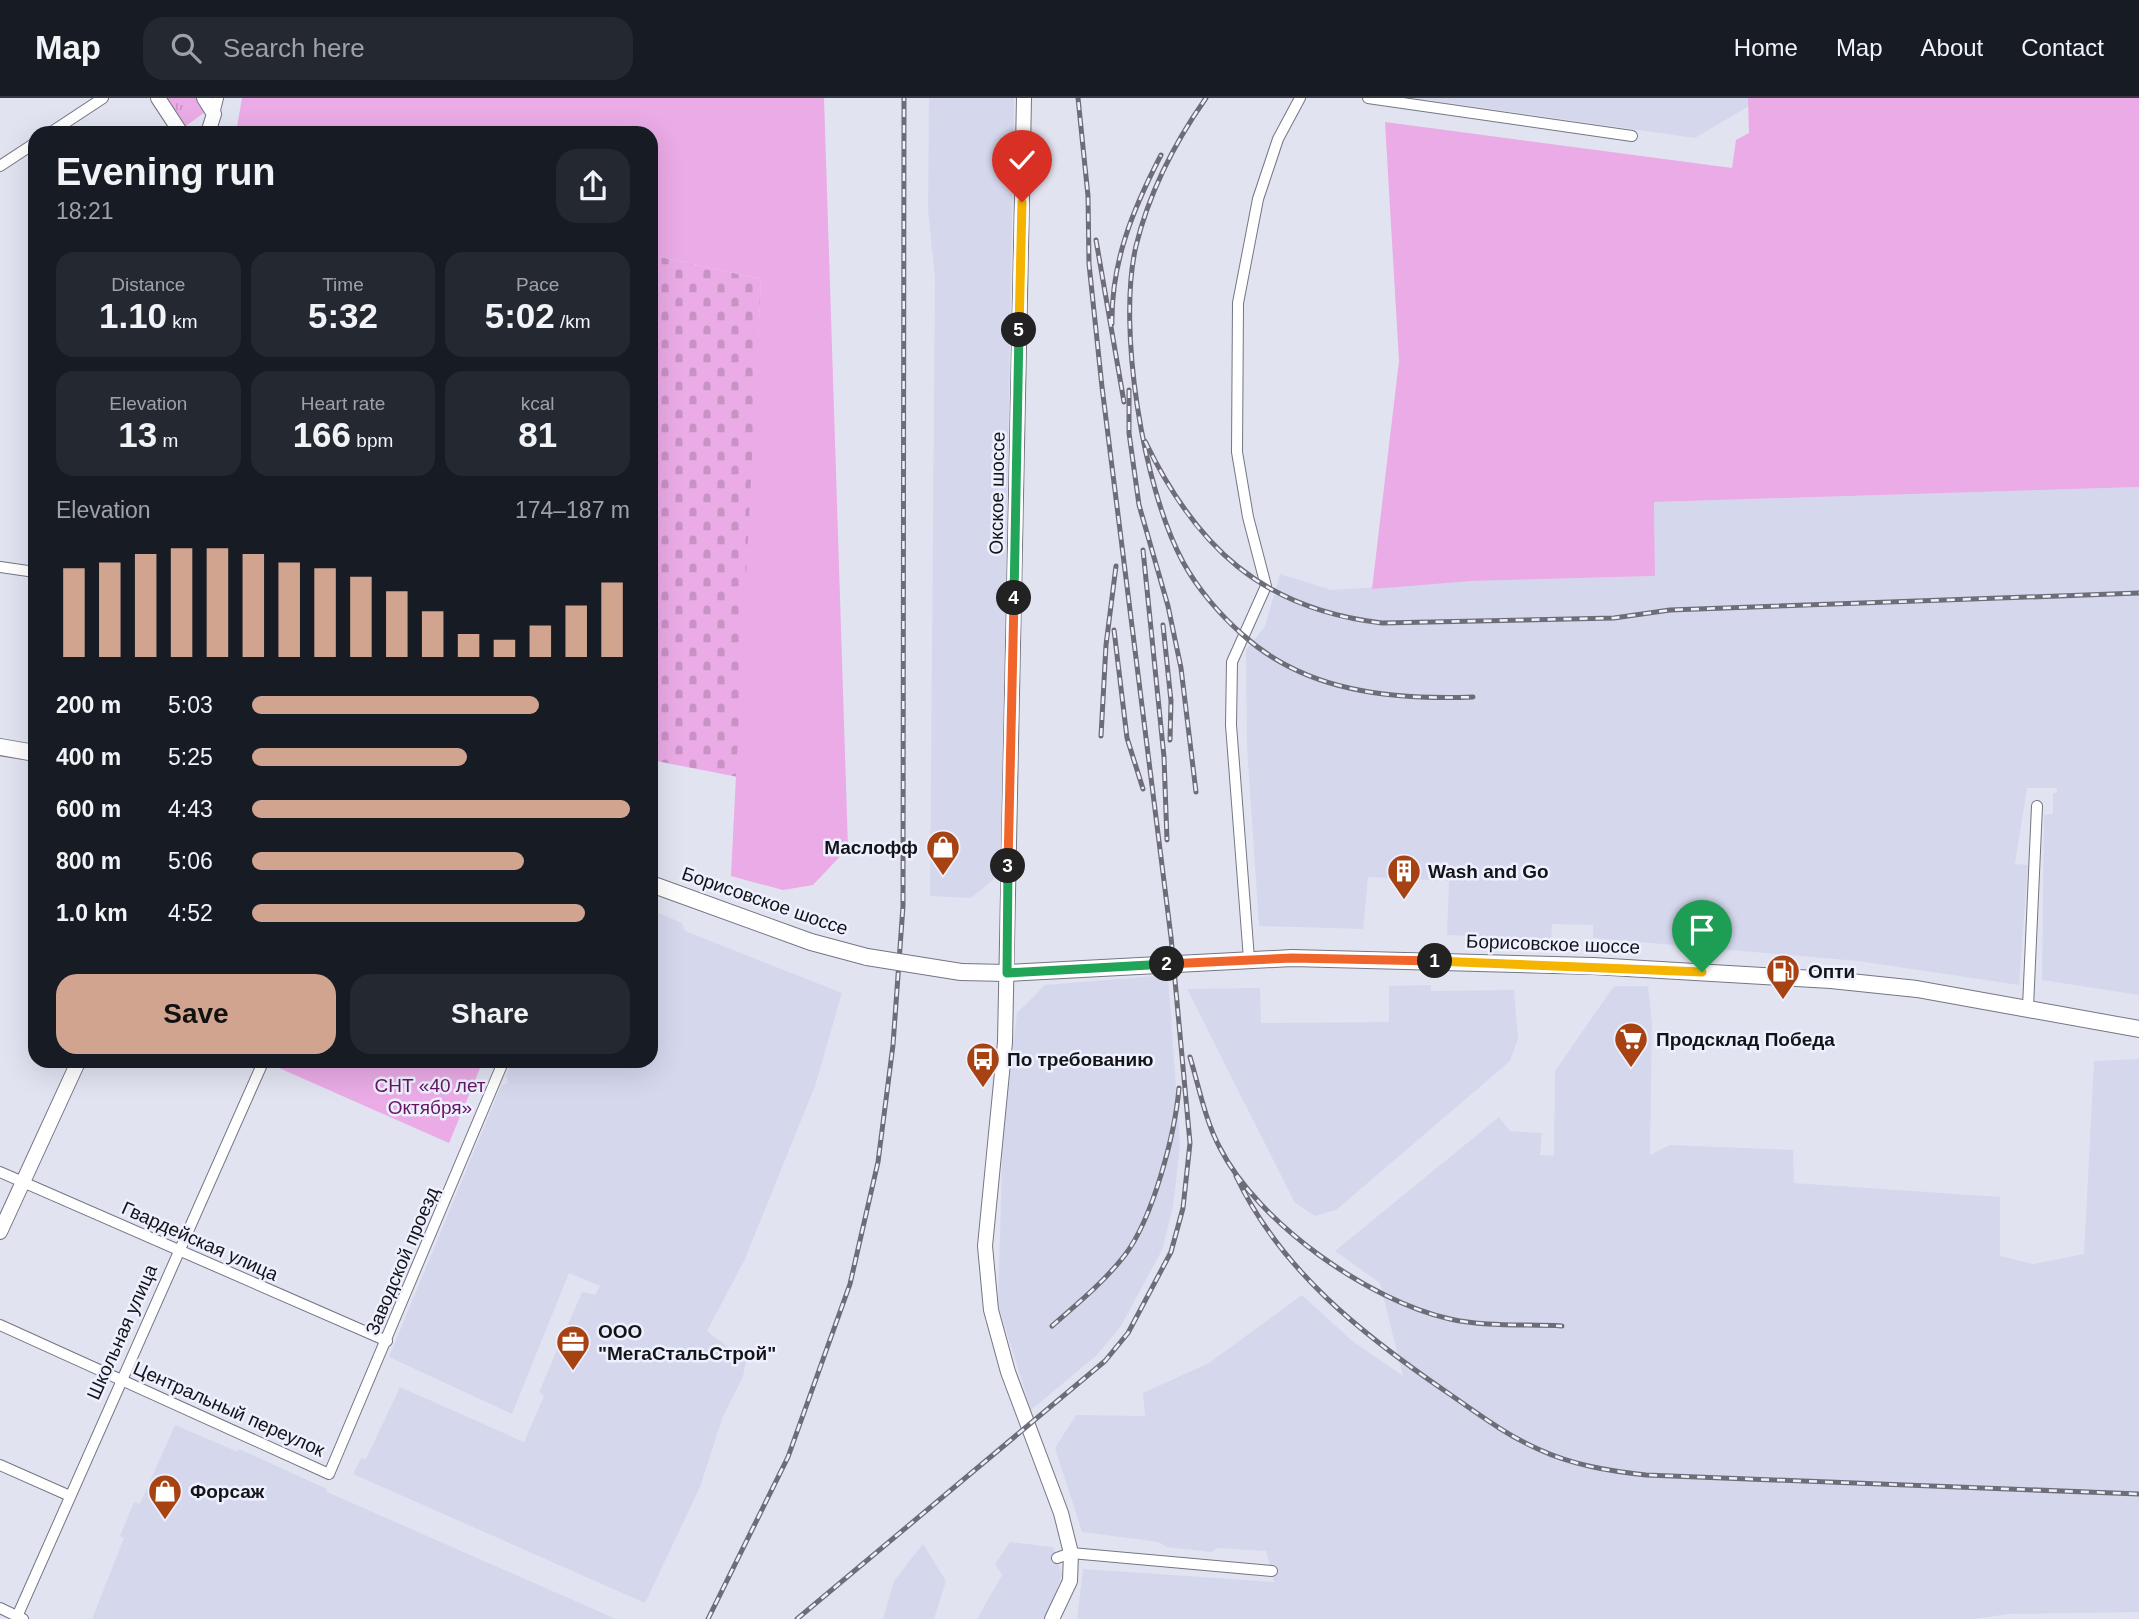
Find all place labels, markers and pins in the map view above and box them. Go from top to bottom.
pin [992,130,1052,202]
pin: 5 [1002,313,1036,348]
pin: 4 [996,580,1032,616]
shop icon: Маслофф [924,828,962,877]
place label: Маслофф [824,837,918,858]
pin: 3 [990,848,1026,884]
building icon: Wash and Go [1385,852,1423,901]
place label: Wash and Go [1428,861,1549,882]
pin [1672,900,1732,972]
pin: 1 [1418,944,1452,978]
pin: 2 [1150,946,1184,982]
fuel station icon: Опти [1764,952,1802,1001]
place label: Опти [1808,961,1855,982]
supermarket icon: Продсклад Победа [1612,1020,1650,1069]
place label: Продсклад Победа [1656,1029,1835,1050]
bus stop icon: По требованию [964,1040,1002,1089]
place label: По требованию [1007,1049,1154,1070]
place label: ООО "МегаСтальСтрой" [598,1321,776,1364]
office icon: ООО "МегаСтальСтрой" [554,1323,592,1372]
shop icon: Форсаж [146,1472,184,1521]
place label: Форсаж [190,1481,265,1502]

